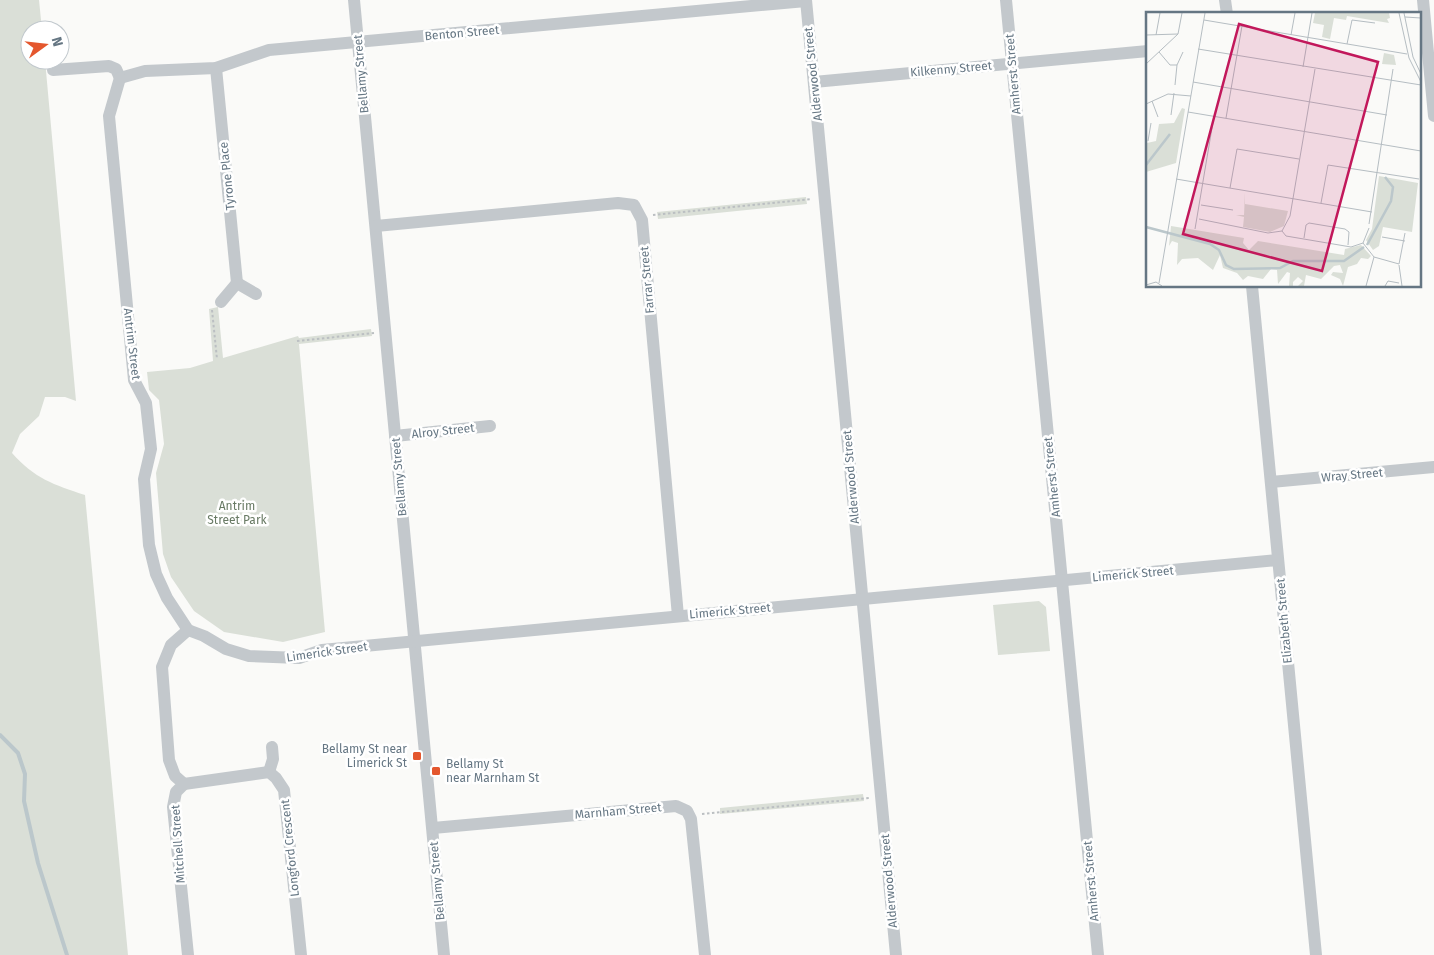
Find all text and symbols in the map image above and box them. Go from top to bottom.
inset map [1146,12,1422,288]
north arrow [20,20,70,70]
street label: Benton Street [424,23,501,43]
street label: Alderwood Street [801,26,825,122]
street label: Amherst Street [1002,32,1023,115]
street label: Bellamy Street [351,33,371,114]
text: N [48,35,66,48]
street label: Kilkenny Street [909,58,993,80]
street label: Tyrone Place [216,141,238,211]
street label: Farrar Street [637,245,657,314]
street label: Antrim Street [121,307,143,381]
street label: Alroy Street [411,421,476,441]
street label: Alderwood Street [840,429,862,525]
street label: Amherst Street [1041,435,1063,518]
street label: Bellamy Street [389,436,409,517]
street label: Wray Street [1320,465,1384,485]
park label: Antrim Street Park [207,499,268,527]
street label: Limerick Street [1092,563,1175,585]
street label: Elizabeth Street [1273,577,1295,664]
street label: Limerick Street [689,600,772,622]
street label: Limerick Street [286,639,369,665]
place label: Bellamy St near Limerick St [322,742,408,770]
marker: Bellamy St near Limerick St [411,750,423,762]
place label: Bellamy St near Marnham St [446,757,540,785]
marker: Bellamy St near Marnham St [430,765,442,777]
street label: Longford Crescent [278,798,302,897]
street label: Marnham Street [574,800,663,822]
street label: Mitchell Street [168,803,188,884]
street label: Alderwood Street [878,833,900,929]
street label: Amherst Street [1080,839,1101,922]
street label: Bellamy Street [427,840,447,921]

